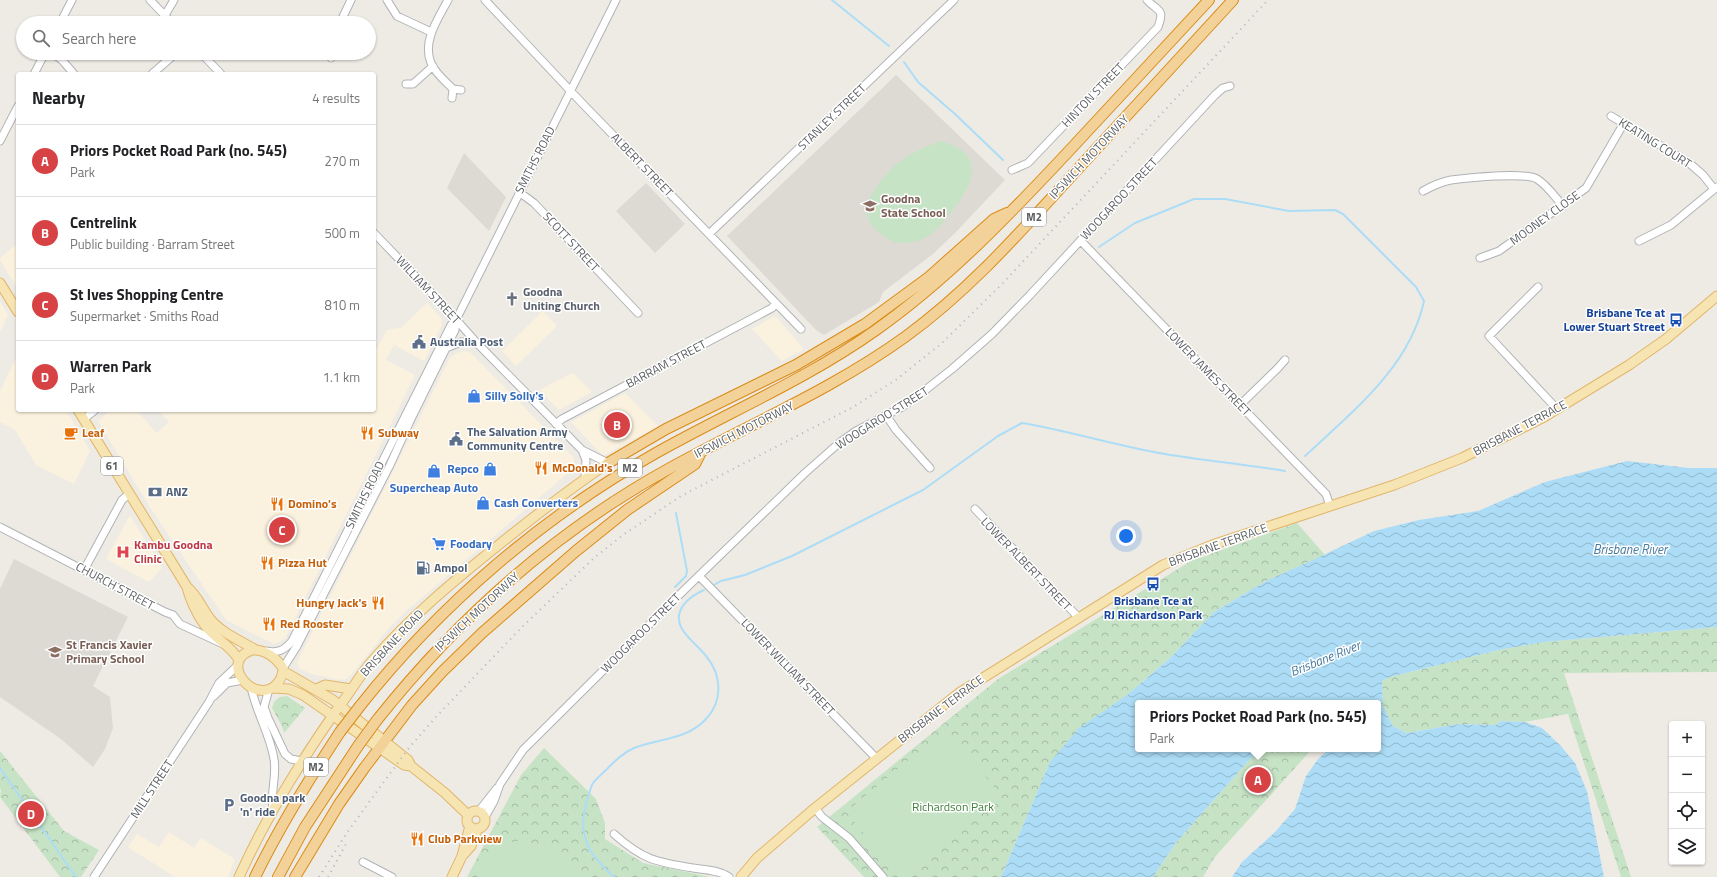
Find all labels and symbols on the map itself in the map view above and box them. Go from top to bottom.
street label: HINTON STREET [1057,57,1129,131]
street label: STANLEY STREET [793,78,871,154]
street label: IPSWICH MOTORWAY [1044,110,1133,203]
street label: KEATING COURT [1615,113,1696,173]
street label: SMITHS ROAD [509,123,560,197]
street label: ALBERT STREET [607,128,678,202]
street label: WOOGAROO STREET [1075,153,1162,244]
street label: MOONEY CLOSE [1506,185,1584,250]
place label: Goodna State School [881,189,946,222]
school or university icon: Goodna State School [862,198,878,214]
street label: SCOTT STREET [539,208,605,276]
road number: M2 [1022,208,1046,226]
street label: WILLIAM STREET [392,251,466,329]
place label: Goodna Uniting Church [523,282,600,315]
church icon: Goodna Uniting Church [504,291,520,307]
place label: Brisbane Tce at Lower Stuart Street [1563,303,1666,336]
bus stop icon: Brisbane Tce at Lower Stuart Street [1668,312,1684,328]
street label: LOWER JAMES STREET [1161,323,1256,421]
place label: Australia Post [430,332,504,351]
public building icon: Australia Post [411,334,427,350]
street label: BARRAM STREET [622,334,710,393]
street label: WOOGAROO STREET [831,381,933,454]
place label: Silly Solly's [485,386,544,405]
shop icon: Silly Solly's [466,388,482,404]
street label: BRISBANE TERRACE [1469,395,1570,460]
street label: IPSWICH MOTORWAY [690,396,798,463]
pin: B [604,410,630,440]
place label: The Salvation Army Community Centre [467,422,567,455]
place label: Leaf [82,423,105,442]
place label: Subway [378,423,419,442]
cafe icon: Leaf [63,425,79,441]
restaurant icon: Subway [359,425,375,441]
public building icon: The Salvation Army Community Centre [448,431,464,447]
road number: 61 [101,457,123,475]
street label: SMITHS ROAD [340,458,389,532]
place label: McDonald's [552,458,613,477]
place label: Repco [447,459,479,478]
road number: M2 [618,459,642,477]
restaurant icon: McDonald's [533,460,549,476]
shop icon: Repco [482,461,498,477]
shop icon: Supercheap Auto [426,463,442,479]
place label: Supercheap Auto [390,478,478,497]
place label: ANZ [166,482,188,501]
bank icon: ANZ [147,484,163,500]
place label: Cash Converters [494,493,578,512]
place label: Domino's [288,494,337,513]
shop icon: Cash Converters [475,495,491,511]
restaurant icon: Domino's [269,496,285,512]
street label: LOWER ALBERT STREET [977,513,1077,615]
pin: C [269,515,295,545]
street label: BRISBANE TERRACE [1166,518,1270,571]
your location [1116,526,1136,546]
place label: Foodary [450,534,492,553]
place label: Kambu Goodna Clinic [134,535,213,568]
supermarket icon: Foodary [431,536,447,552]
water label: Brisbane River [1593,539,1669,559]
hospital icon: Kambu Goodna Clinic [115,544,131,560]
place label: Pizza Hut [278,553,328,572]
restaurant icon: Pizza Hut [259,555,275,571]
street label: CHURCH STREET [72,557,159,615]
place label: Ampol [434,558,467,577]
fuel station icon: Ampol [415,560,431,576]
street label: IPSWICH MOTORWAY [430,567,524,656]
bus stop icon: Brisbane Tce at RJ Richardson Park [1145,576,1161,592]
street label: WOOGAROO STREET [596,588,686,677]
place label: Brisbane Tce at RJ Richardson Park [1104,591,1203,624]
place label: Hungry Jack's [296,593,367,612]
restaurant icon: Hungry Jack's [370,595,386,611]
street label: BRISBANE ROAD [355,605,428,681]
place label: Red Rooster [280,614,344,633]
street label: LOWER WILLIAM STREET [737,614,840,720]
restaurant icon: Red Rooster [261,616,277,632]
water label: Brisbane River [1287,634,1365,681]
place label: St Francis Xavier Primary School [66,635,153,668]
school or university icon: St Francis Xavier Primary School [47,644,63,660]
street label: BRISBANE TERRACE [894,670,988,747]
street label: MILL STREET [125,755,178,822]
road number: M2 [304,758,328,776]
pin: A [1245,765,1271,795]
place label: Goodna park 'n' ride [240,788,306,821]
parking icon: Goodna park 'n' ride [221,797,237,813]
park label: Richardson Park [912,797,994,816]
pin: D [18,799,44,829]
place label: Club Parkview [428,829,502,848]
restaurant icon: Club Parkview [409,831,425,847]

